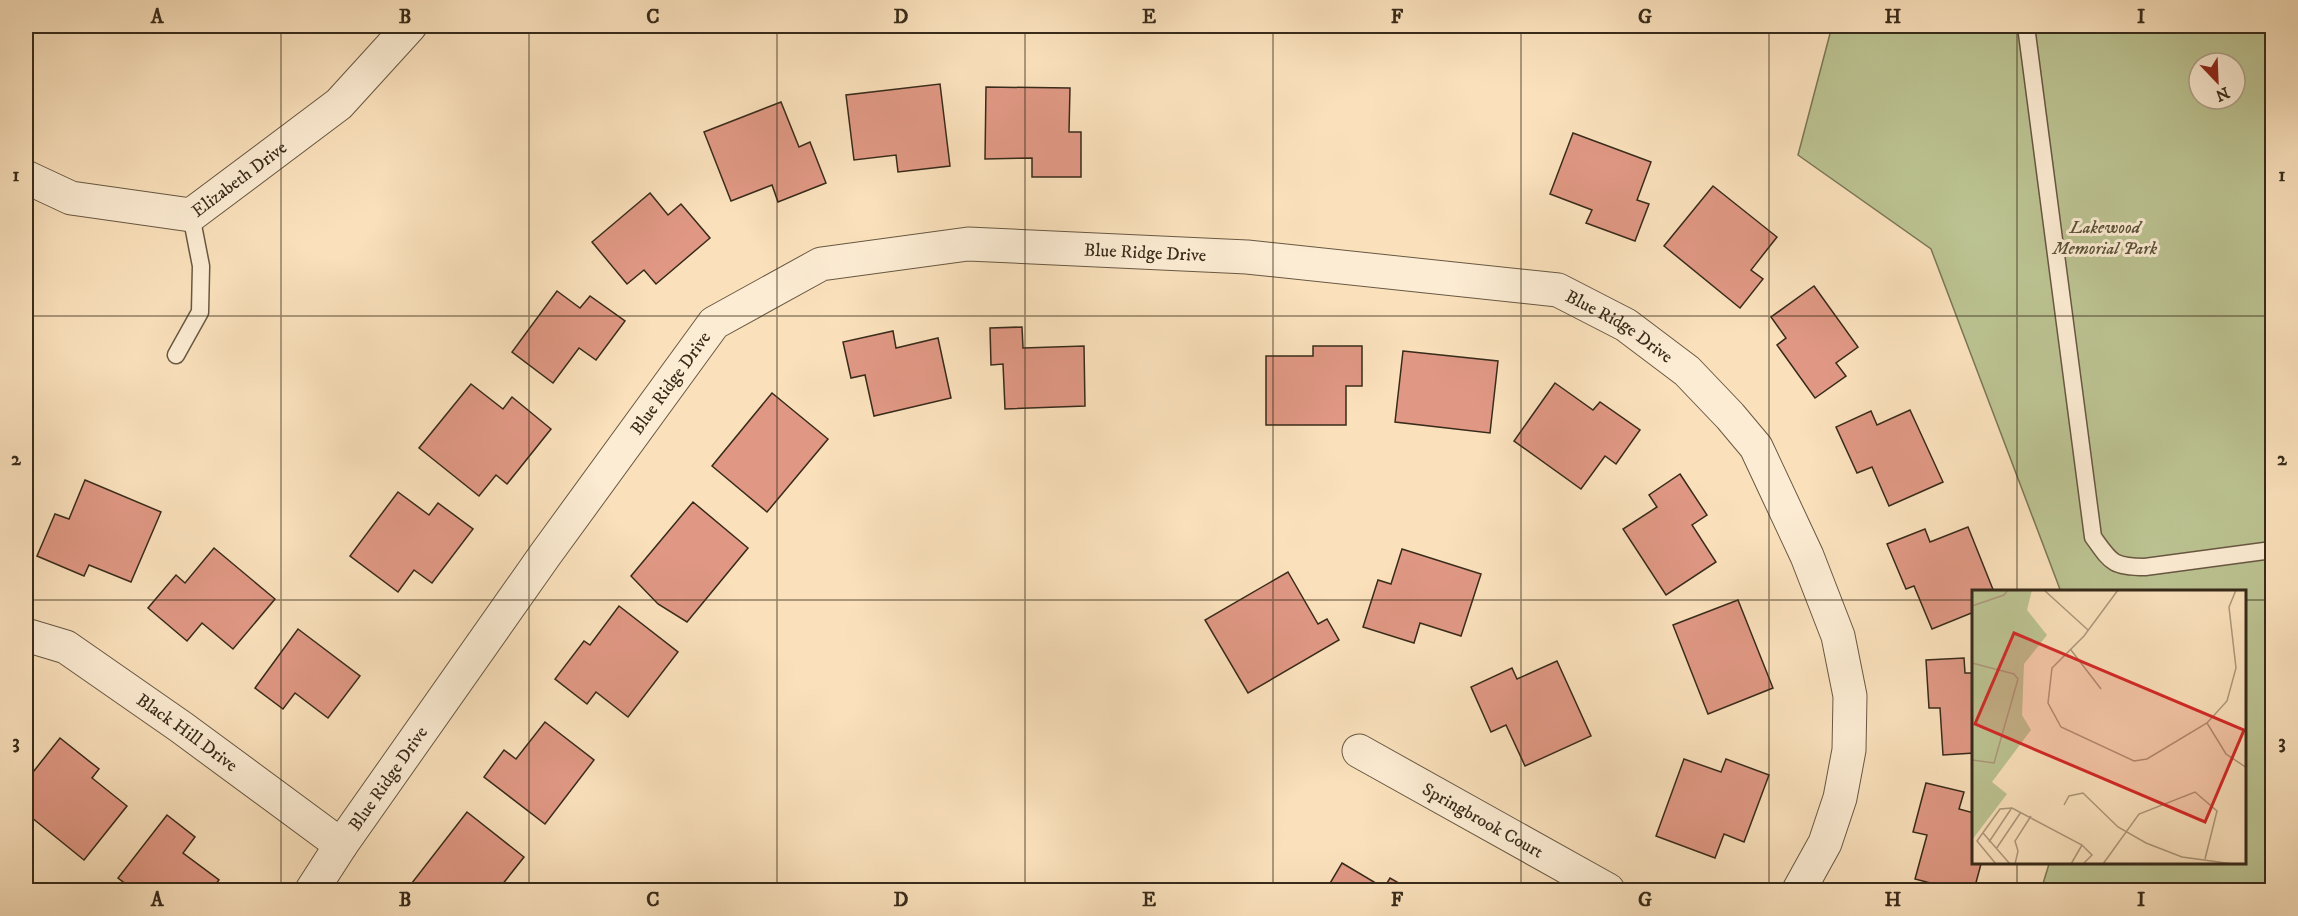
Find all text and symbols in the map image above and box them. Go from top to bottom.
text: A [150,5,165,30]
text: B [399,5,411,30]
text: C [646,5,660,30]
text: D [894,5,909,30]
text: E [1142,5,1156,30]
text: F [1391,5,1404,30]
text: G [1638,5,1652,30]
text: H [1885,5,1902,30]
text: I [2137,5,2145,30]
north arrow [2187,51,2247,111]
text: N [2213,82,2232,106]
street label: Elizabeth Drive [188,137,292,223]
text: 1 [12,163,20,188]
text: 1 [2278,163,2286,188]
park label: Lakewood Memorial Park [2051,217,2158,260]
street label: Blue Ridge Drive [1083,239,1207,267]
street label: Blue Ridge Drive [1561,286,1677,368]
street label: Blue Ridge Drive [626,328,716,439]
text: 2 [11,447,22,472]
text: 2 [2277,447,2288,472]
inset map [1972,590,2247,865]
street label: Black Hill Drive [132,689,242,777]
street label: Blue Ridge Drive [344,723,433,835]
text: 3 [12,730,20,755]
text: 3 [2278,730,2286,755]
street label: Springbrook Court [1418,779,1547,864]
text: A [150,888,165,913]
text: B [399,888,411,913]
text: C [646,888,660,913]
text: D [894,888,909,913]
text: E [1142,888,1156,913]
text: F [1391,888,1404,913]
text: G [1638,888,1652,913]
text: H [1885,888,1902,913]
text: I [2137,888,2145,913]

